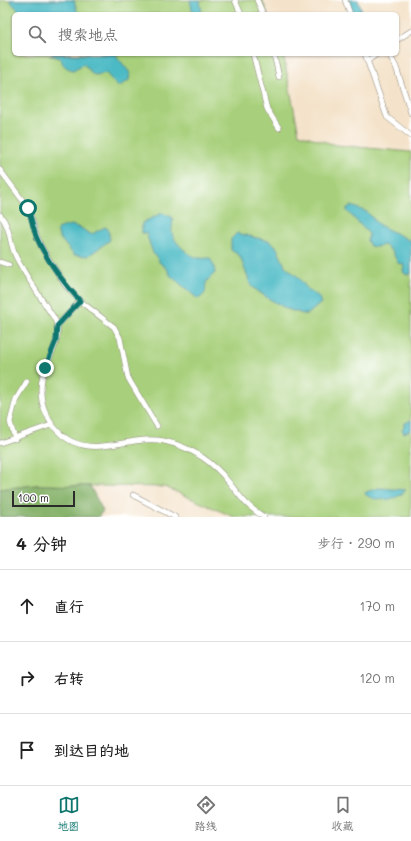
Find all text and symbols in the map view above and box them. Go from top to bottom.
search box [12,12,399,56]
icon: search [26,23,48,45]
text: 搜索地点 [58,24,118,44]
route start [19,199,37,217]
route end [36,359,54,377]
scale bar [12,489,75,508]
text: 100 m [18,490,49,505]
text: 4 分钟 [16,532,67,554]
text: 步行 · 290 m [318,534,395,551]
icon: ahead [16,595,38,617]
text: 直行 [54,596,84,616]
text: 170 m [359,597,395,614]
icon: right [16,667,38,689]
text: 右转 [54,668,84,688]
text: 120 m [359,669,395,686]
icon: arrive [16,739,38,761]
text: 到达目的地 [54,740,129,760]
tab: 地图 [58,794,80,833]
tab: 路线 [195,794,217,833]
tab: 收藏 [332,794,354,833]

